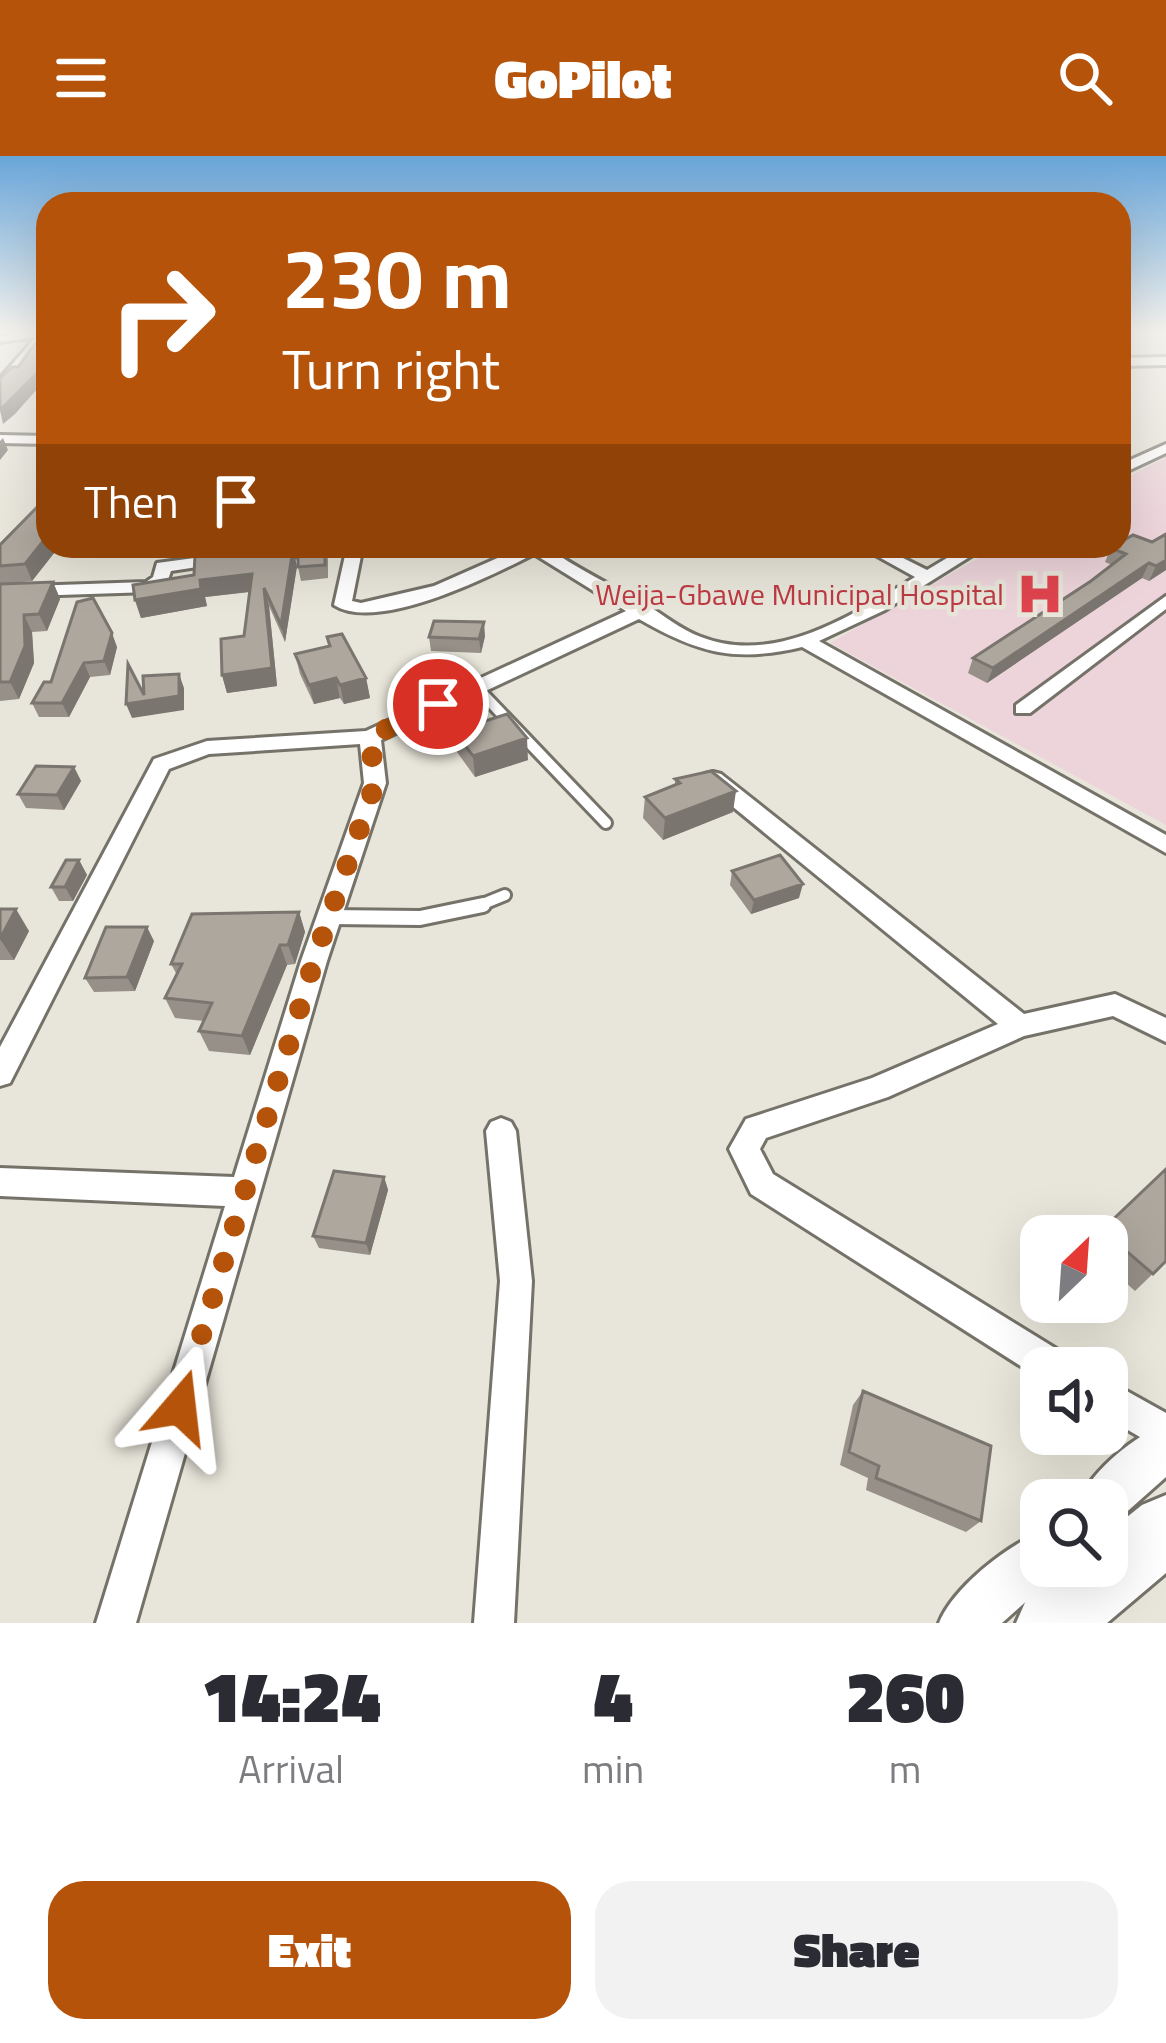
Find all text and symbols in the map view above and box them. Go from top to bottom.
text: GoPilot [494,37,672,119]
icon: menu [48,45,114,111]
icon: search [1052,45,1118,111]
text: 230 m [282,213,512,341]
icon: right [84,240,240,396]
text: Turn right [282,328,500,410]
text: Then [84,467,179,535]
icon: arrive [203,468,269,534]
hospital icon: Weija-Gbawe Municipal Hospital [1015,569,1065,619]
place label: Weija-Gbawe Municipal Hospital [595,571,1004,617]
pin [387,653,489,755]
icon: arrive [405,671,471,737]
north arrow [1020,1215,1128,1323]
map controls [1020,1215,1128,1587]
position arrow [117,1344,243,1470]
button: sound [1020,1347,1128,1455]
button: search [1020,1479,1128,1587]
text: 14:24 [201,1640,381,1750]
text: 4 [593,1640,633,1750]
text: 260 [846,1640,965,1750]
text: Arrival [238,1739,344,1798]
text: min [582,1739,644,1798]
text: m [889,1739,921,1798]
button: Exit [48,1881,571,2019]
button: Share [595,1881,1118,2019]

